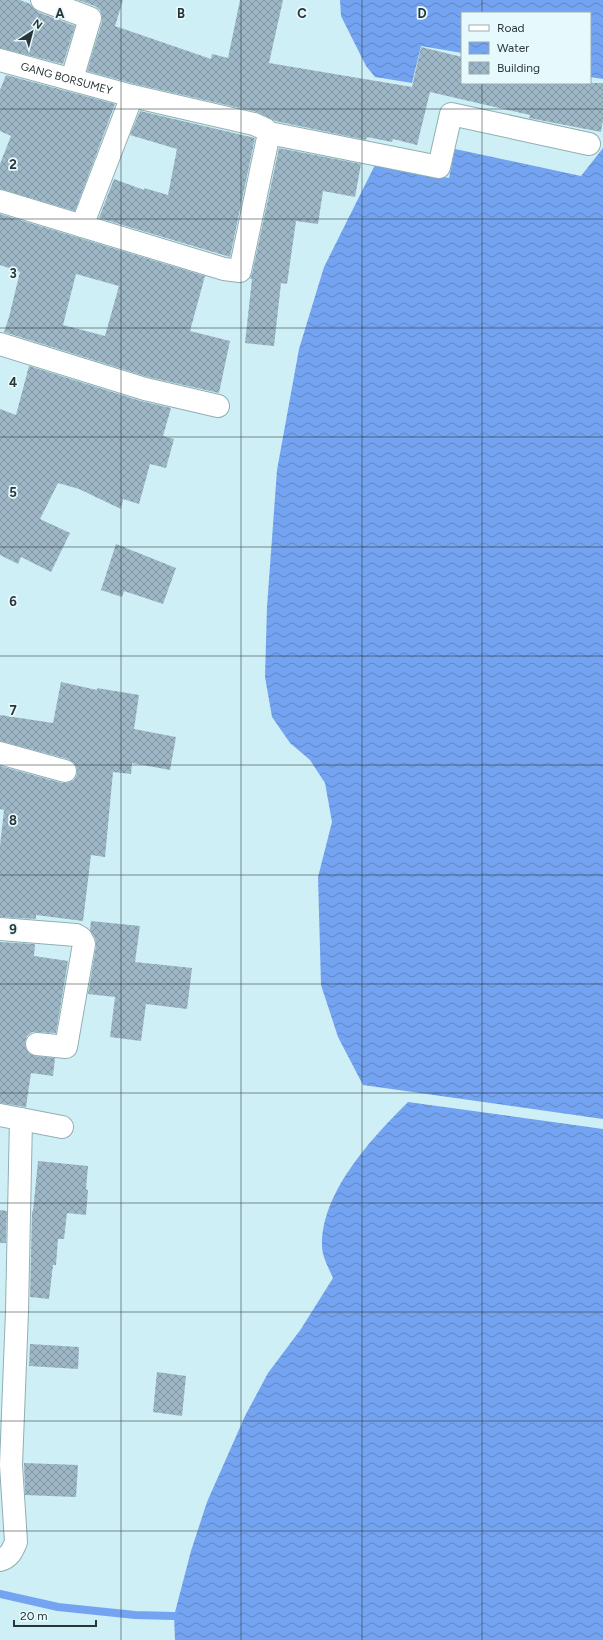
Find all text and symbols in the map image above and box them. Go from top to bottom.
text: A [55,6,65,21]
text: B [177,6,185,21]
text: C [297,6,307,21]
text: D [417,6,427,21]
north arrow [12,12,52,52]
legend [461,12,591,84]
text: N [30,17,45,32]
text: Road [497,21,525,35]
text: Water [497,41,529,55]
street label: GANG BORSUMEY [19,60,114,97]
text: Building [497,61,540,75]
text: 2 [9,157,17,172]
text: 3 [9,266,17,281]
text: 4 [9,375,17,390]
text: 5 [9,485,17,500]
text: 6 [9,594,17,609]
text: 7 [9,703,17,718]
text: 8 [9,813,17,828]
text: 9 [9,922,17,937]
scale bar [14,1602,96,1628]
text: 20 m [20,1609,48,1623]

